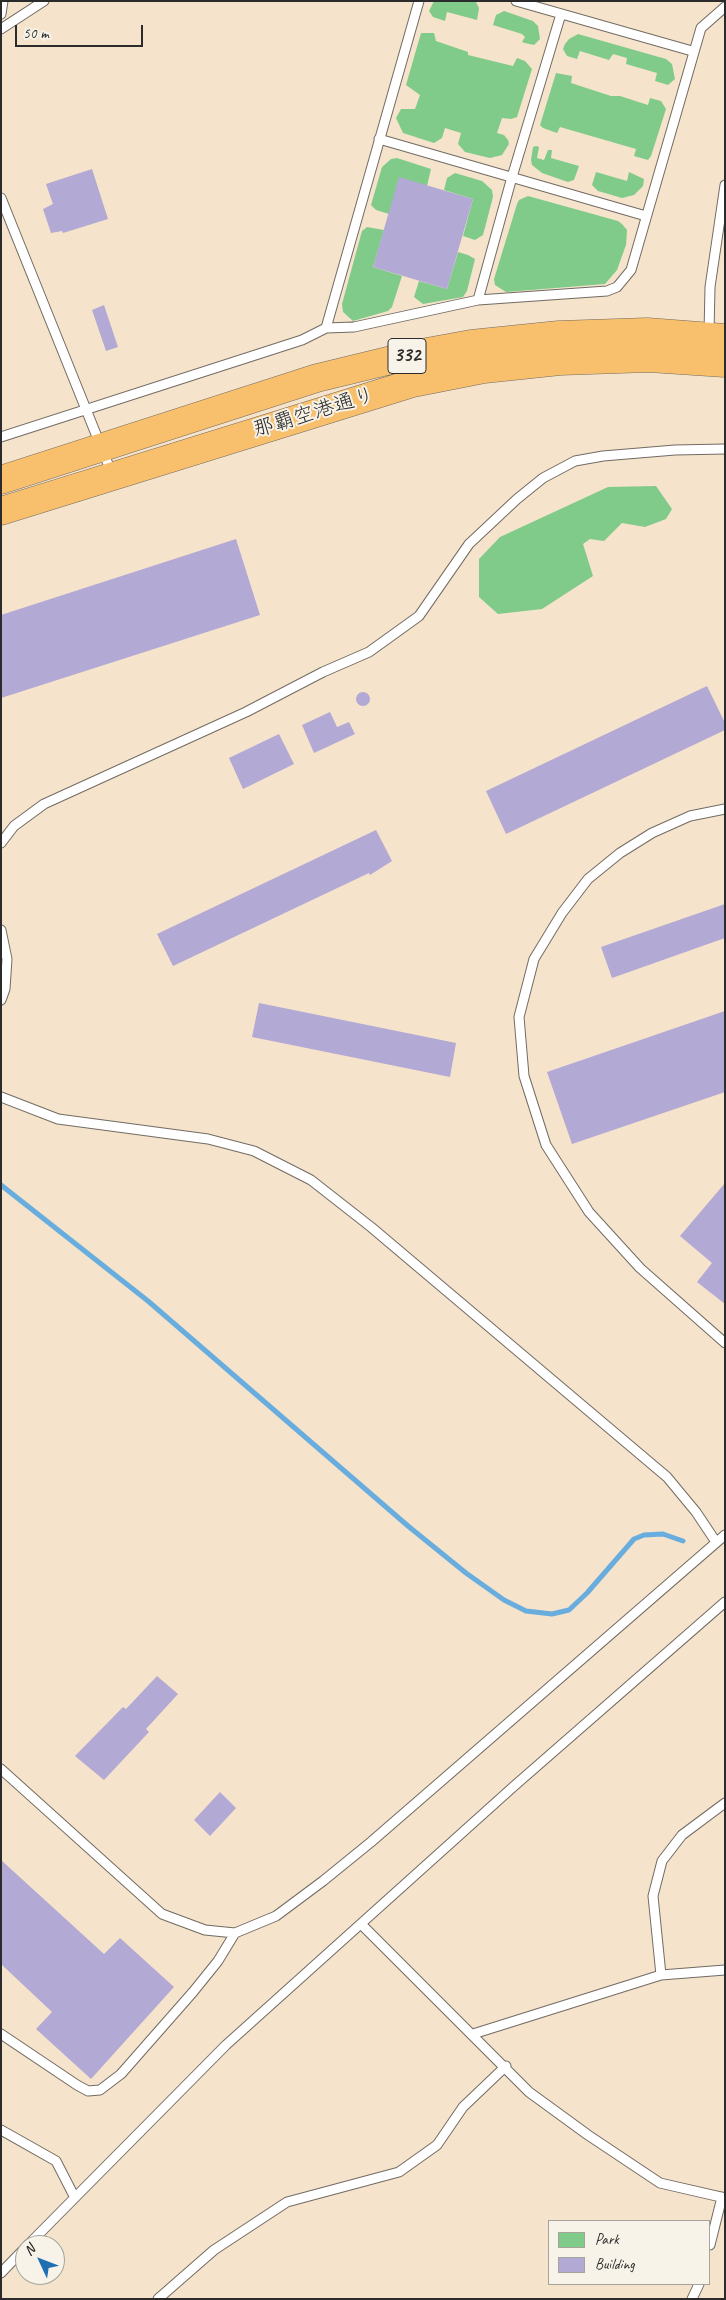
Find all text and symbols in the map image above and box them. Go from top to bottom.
scale bar [18,15,145,47]
text: 50 m [23,24,49,43]
road number: 332 [388,338,426,374]
street label: 那覇空港通り [250,383,378,443]
legend [548,2220,711,2285]
text: Park [595,2230,619,2249]
north arrow [15,2235,65,2285]
text: N [20,2241,39,2259]
text: Building [595,2255,634,2274]

